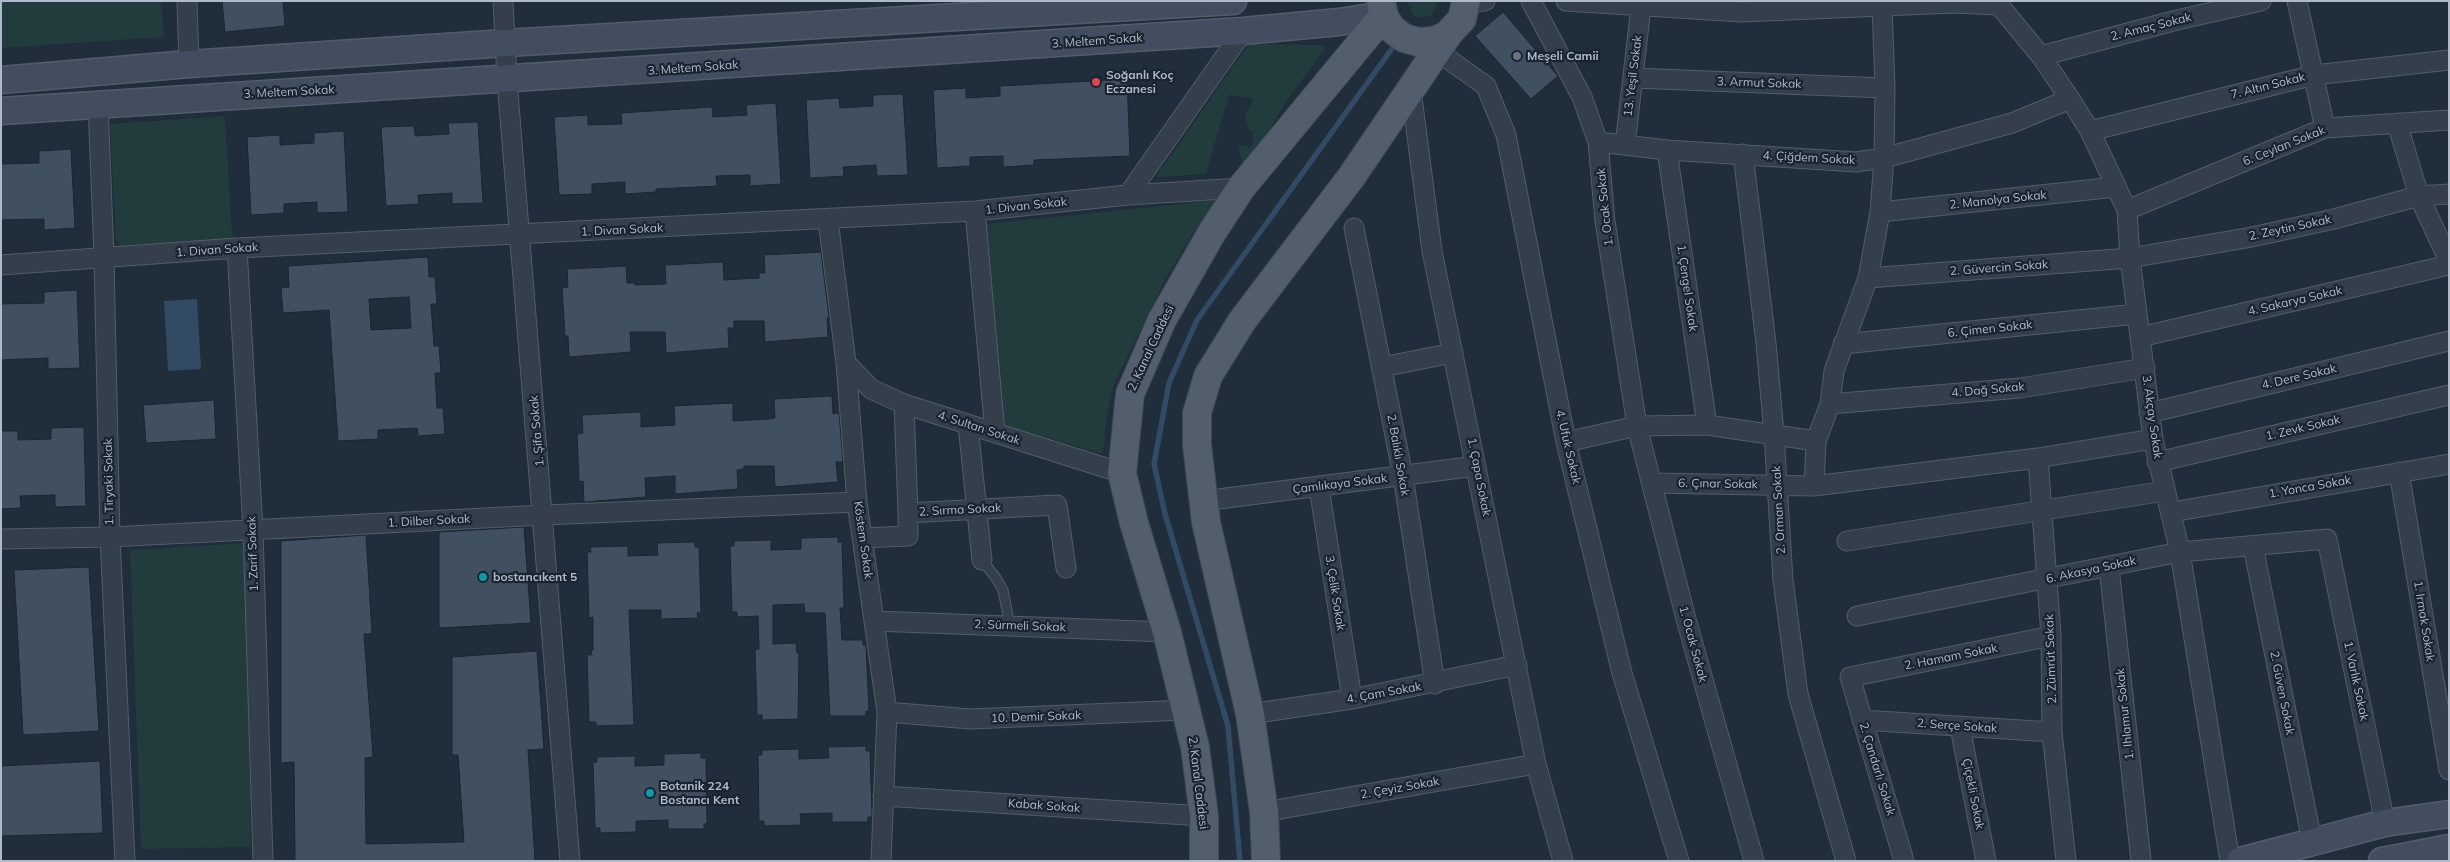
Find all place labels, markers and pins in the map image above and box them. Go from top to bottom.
place label: Meşeli Camii [1527,49,1599,63]
marker: Meşeli Camii [1511,50,1523,62]
place label: Soğanlı Koç Eczanesi [1106,68,1174,96]
marker: Soğanlı Koç Eczanesi [1090,76,1102,88]
place label: bostancıkent 5 [493,570,577,584]
marker: bostancıkent 5 [477,571,489,583]
place label: Botanik 224 Bostancı Kent [660,779,739,807]
marker: Botanik 224 Bostancı Kent [644,787,656,799]

